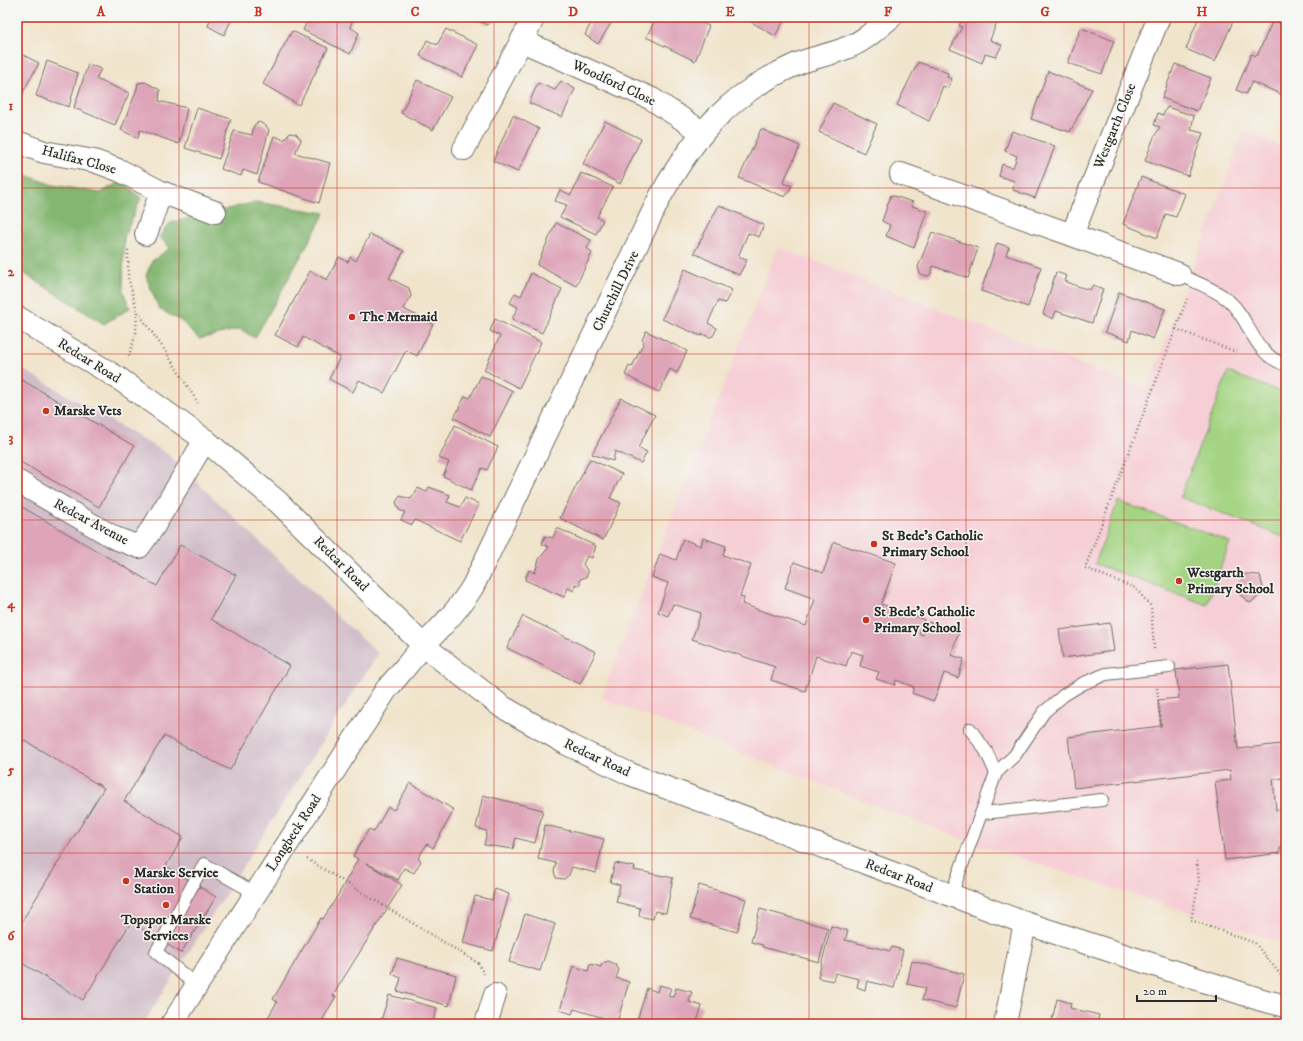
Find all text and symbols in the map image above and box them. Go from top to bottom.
text: A [96,4,106,20]
text: B [254,4,262,20]
text: C [411,4,420,20]
text: D [568,4,578,20]
text: E [725,4,735,20]
text: F [884,4,893,20]
text: G [1040,4,1050,20]
text: H [1197,4,1208,20]
street label: Woodford Close [569,55,659,110]
street label: Westgarth Close [1089,80,1140,172]
text: 1 [9,98,14,114]
street label: Halifax Close [40,141,118,179]
street label: Churchill Drive [589,247,643,335]
text: 2 [8,264,15,280]
place label: The Mermaid [359,308,438,326]
marker: The Mermaid [347,312,357,322]
street label: Redcar Road [54,335,124,388]
place label: Marske Vets [54,402,122,420]
marker: Marske Vets [41,406,51,416]
text: 3 [9,430,14,446]
street label: Redcar Avenue [50,495,132,549]
place label: St Bede's Catholic Primary School [882,527,983,561]
street label: Redcar Road [309,532,373,596]
marker: St Bede's Catholic Primary School [869,539,879,549]
place label: Westgarth Primary School [1186,564,1274,598]
marker: Westgarth Primary School [1174,576,1184,586]
text: 4 [6,596,15,613]
place label: St Bede’s Catholic Primary School [874,603,975,637]
marker: St Bede’s Catholic Primary School [861,615,871,625]
street label: Redcar Road [561,735,633,781]
text: 5 [7,762,15,778]
street label: Longbeck Road [262,791,326,875]
street label: Redcar Road [863,855,935,897]
place label: Marske Service Station [134,864,219,898]
marker: Marske Service Station [121,876,131,886]
marker: Topspot Marske Services [161,900,171,910]
place label: Topspot Marske Services [120,911,211,945]
text: 6 [8,928,16,944]
scale bar [1137,977,1216,1003]
text: 20 m [1143,984,1167,999]

